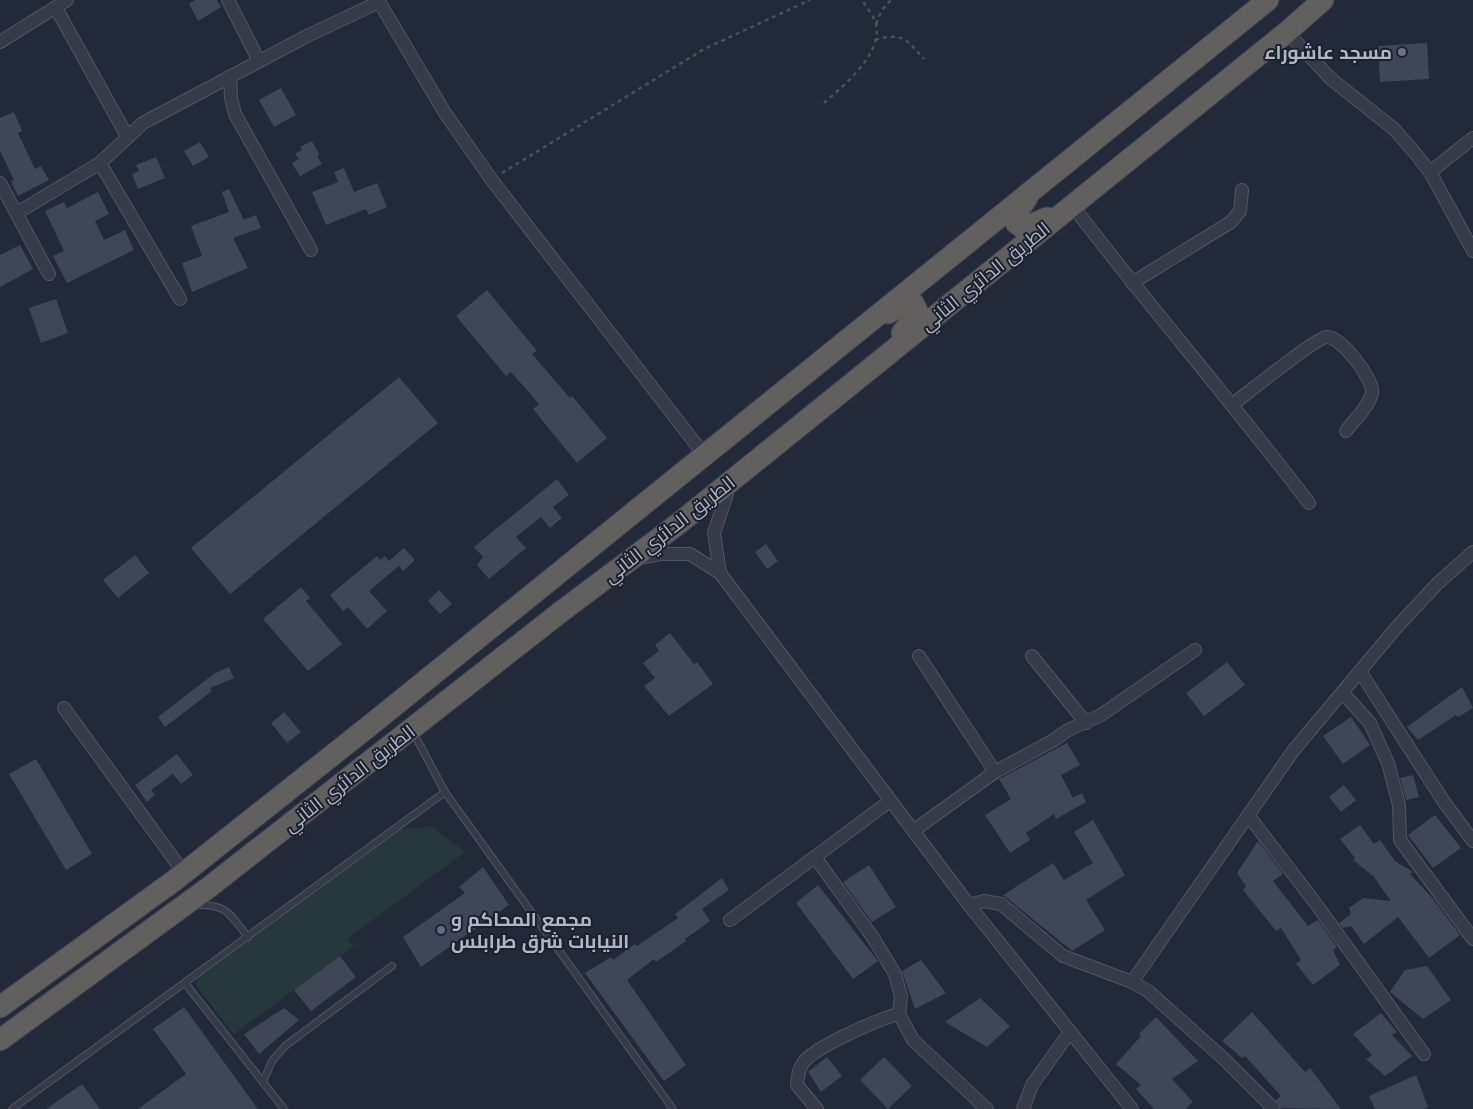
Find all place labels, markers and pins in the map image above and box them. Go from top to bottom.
place label: مسجد عاشوراء [1264,40,1392,64]
marker: مسجد عاشوراء [1396,46,1408,58]
place label: مجمع المحاكم و النيابات شرق طرابلس [451,907,629,953]
marker: مجمع المحاكم و النيابات شرق طرابلس [435,924,447,936]

